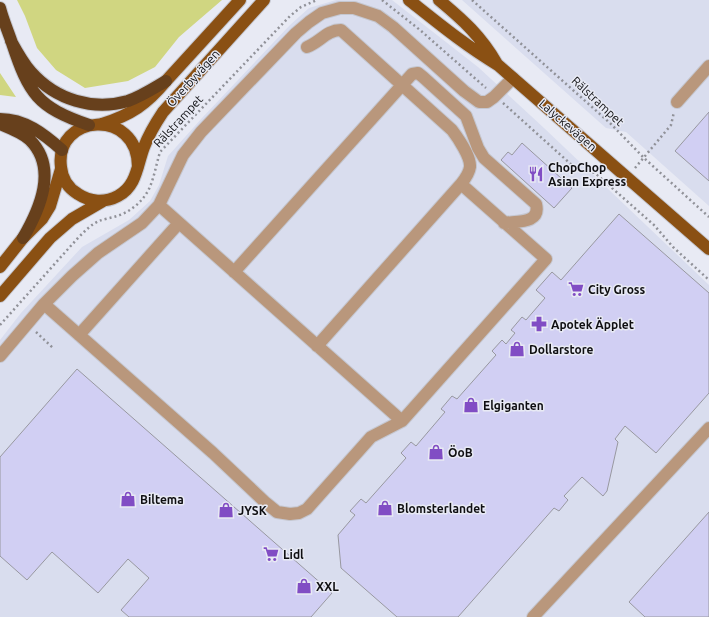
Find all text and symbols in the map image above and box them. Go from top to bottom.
street label: Överbyvägen [164,47,222,109]
street label: Rälstrampet [569,74,627,128]
street label: Rälstrampet [151,92,205,150]
street label: Lalyckevägen [537,97,599,153]
place label: ChopChop Asian Express [548,161,626,188]
restaurant icon: ChopChop Asian Express [527,165,545,183]
supermarket icon: City Gross [567,280,585,298]
place label: City Gross [588,283,646,296]
pharmacy icon: Apotek Äpplet [530,315,548,333]
place label: Apotek Äpplet [551,317,634,331]
shop icon: Dollarstore [508,340,526,358]
place label: Dollarstore [529,343,594,356]
shop icon: Elgiganten [462,396,480,414]
place label: Elgiganten [483,399,544,412]
shop icon: ÖoB [427,443,445,461]
place label: ÖoB [448,445,473,459]
shop icon: Biltema [119,490,137,508]
place label: Biltema [140,493,184,506]
shop icon: Blomsterlandet [376,499,394,517]
shop icon: JYSK [217,501,235,519]
place label: Blomsterlandet [397,502,485,515]
place label: JYSK [238,504,267,517]
supermarket icon: Lidl [262,545,280,563]
place label: Lidl [283,548,304,561]
shop icon: XXL [295,577,313,595]
place label: XXL [316,580,339,593]

